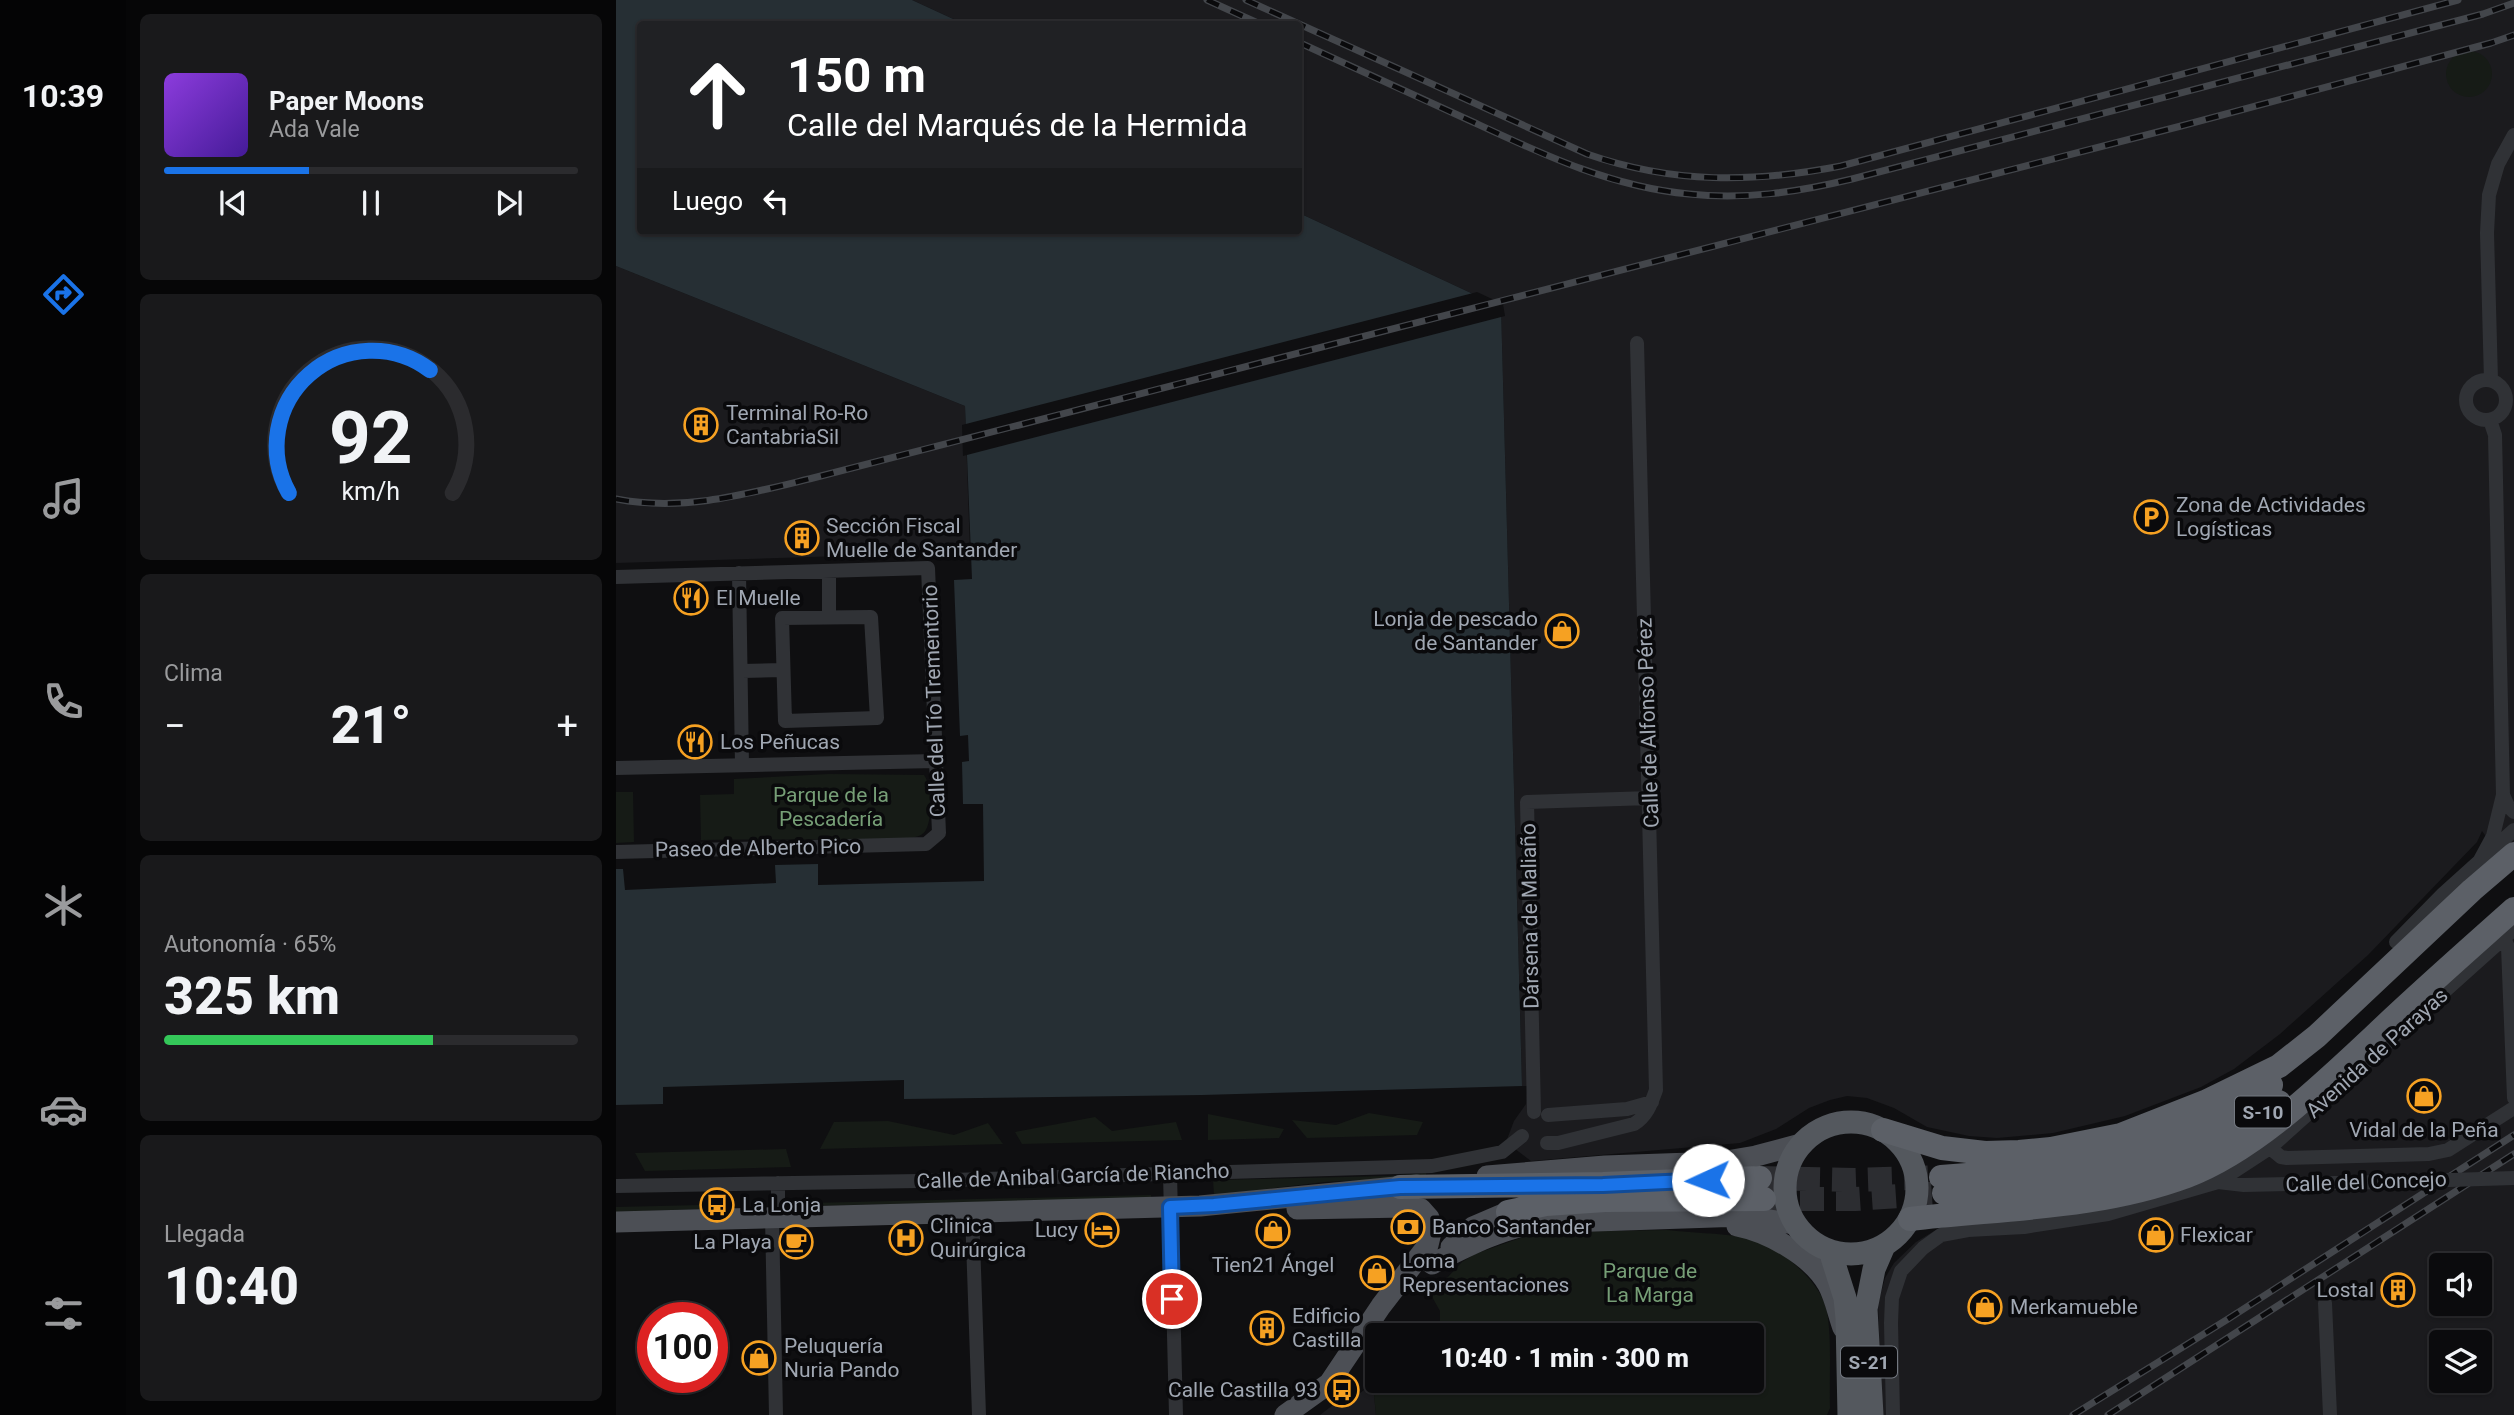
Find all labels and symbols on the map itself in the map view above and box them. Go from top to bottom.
place label: Terminal Ro-Ro CantabriaSil [726,401,868,449]
building icon: Terminal Ro-Ro CantabriaSil [682,406,720,444]
place label: Zona de Actividades Logísticas [2176,493,2366,541]
parking icon: Zona de Actividades Logísticas [2132,498,2170,536]
place label: Sección Fiscal Muelle de Santander [826,514,1017,562]
building icon: Sección Fiscal Muelle de Santander [783,519,821,557]
restaurant icon: El Muelle [672,579,710,617]
street label: Calle del Tío Trementorio [918,584,950,818]
place label: El Muelle [716,586,801,610]
place label: Lonja de pescado de Santander [1373,607,1538,655]
shop icon: Lonja de pescado de Santander [1543,612,1581,650]
street label: Calle de Alfonso Pérez [1632,618,1664,828]
restaurant icon: Los Peñucas [676,723,714,761]
place label: Los Peñucas [720,730,840,754]
park label: Parque de la Pescadería [773,783,889,831]
street label: Dársena de Maliaño [1516,823,1544,1009]
street label: Paseo de Alberto Pico [655,834,861,862]
street label: Avenida de Parayas [2301,983,2453,1123]
shop icon: Vidal de la Peña [2405,1077,2443,1115]
road number: S-10 [2235,1096,2291,1128]
place label: Vidal de la Peña [2349,1118,2499,1142]
position arrow [1671,1143,1745,1217]
street label: Calle de Anibal García de Riancho [916,1159,1230,1193]
street label: Calle del Concejo [2285,1167,2447,1197]
bus stop icon: La Lonja [698,1186,736,1224]
place label: La Lonja [742,1193,821,1217]
bank icon: Banco Santander [1389,1208,1427,1246]
hotel icon: Lucy [1083,1211,1121,1249]
shop icon: Tien21 Ángel [1254,1212,1292,1250]
place label: Clinica Quirúrgica [930,1214,1026,1262]
place label: Banco Santander [1432,1215,1592,1239]
shop icon: Flexicar [2137,1216,2175,1254]
place label: Lucy [1035,1218,1078,1242]
hospital icon: Clinica Quirúrgica [887,1219,925,1257]
cafe icon: La Playa [777,1223,815,1261]
place label: Flexicar [2180,1223,2253,1247]
place label: La Playa [693,1230,772,1254]
place label: Loma Representaciones [1402,1249,1569,1297]
place label: Tien21 Ángel [1212,1253,1334,1277]
shop icon: Loma Representaciones [1358,1254,1396,1292]
park label: Parque de La Marga [1603,1259,1697,1307]
pin [1142,1269,1202,1329]
building icon: Lostal [2379,1271,2417,1309]
place label: Lostal [2316,1278,2374,1302]
shop icon: Merkamueble [1966,1288,2004,1326]
place label: Merkamueble [2010,1295,2138,1319]
speed limit sign: 100 [637,1302,728,1393]
place label: Edificio Castilla [1292,1304,1362,1352]
building icon: Edificio Castilla [1248,1309,1286,1347]
place label: Peluquería Nuria Pando [784,1334,899,1382]
shop icon: Peluquería Nuria Pando [740,1339,778,1377]
road number: S-21 [1841,1346,1897,1378]
bus stop icon: Calle Castilla 93 [1323,1371,1361,1409]
place label: Calle Castilla 93 [1168,1378,1318,1402]

